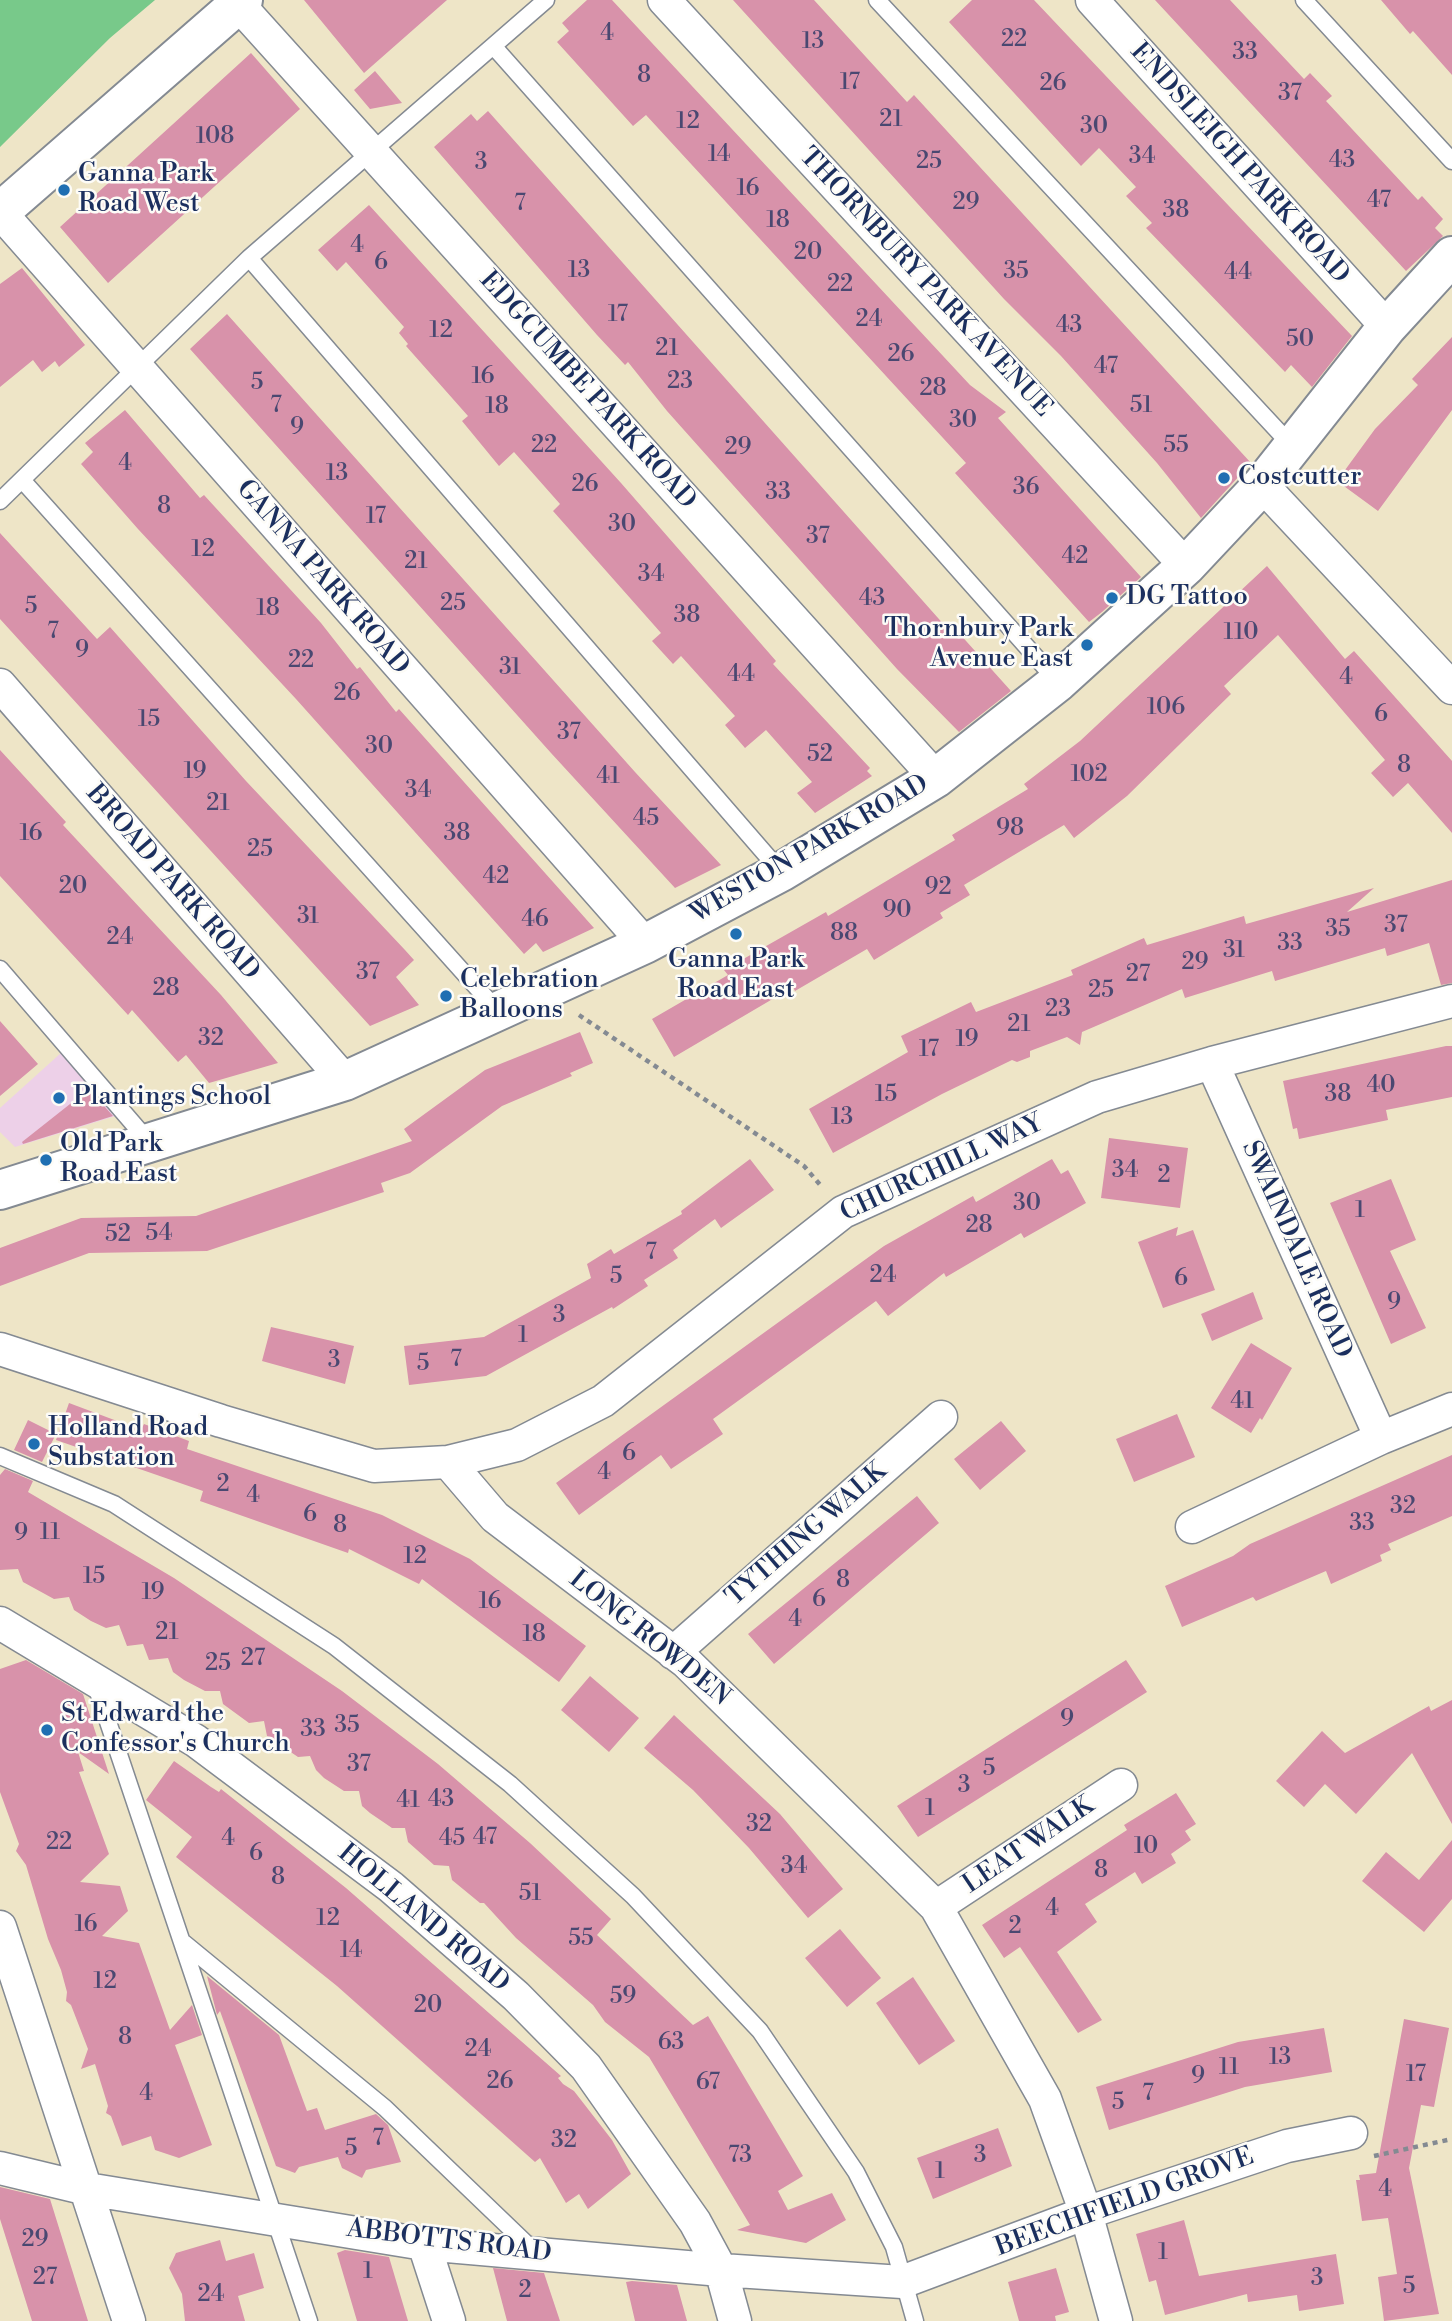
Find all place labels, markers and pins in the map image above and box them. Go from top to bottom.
place label: Ganna Park Road West [78,159,214,220]
marker: Ganna Park Road West [56,182,72,198]
place label: Costcutter [1238,462,1361,494]
marker: Costcutter [1216,470,1232,486]
place label: DG Tattoo [1126,582,1248,614]
marker: DG Tattoo [1104,590,1120,606]
place label: Thornbury Park Avenue East [884,614,1073,676]
marker: Thornbury Park Avenue East [1079,637,1095,653]
marker: Ganna Park Road East [728,926,744,942]
place label: Ganna Park Road East [668,945,804,1006]
place label: Celebration Balloons [460,965,599,1026]
marker: Celebration Balloons [438,988,454,1004]
place label: Plantings School [73,1082,271,1114]
marker: Plantings School [51,1090,67,1106]
place label: Old Park Road East [60,1129,178,1190]
marker: Old Park Road East [38,1152,54,1168]
place label: Holland Road Substation [48,1413,208,1474]
marker: Holland Road Substation [26,1436,42,1452]
place label: St Edward the Confessor's Church [61,1699,290,1760]
marker: St Edward the Confessor's Church [39,1722,55,1738]

